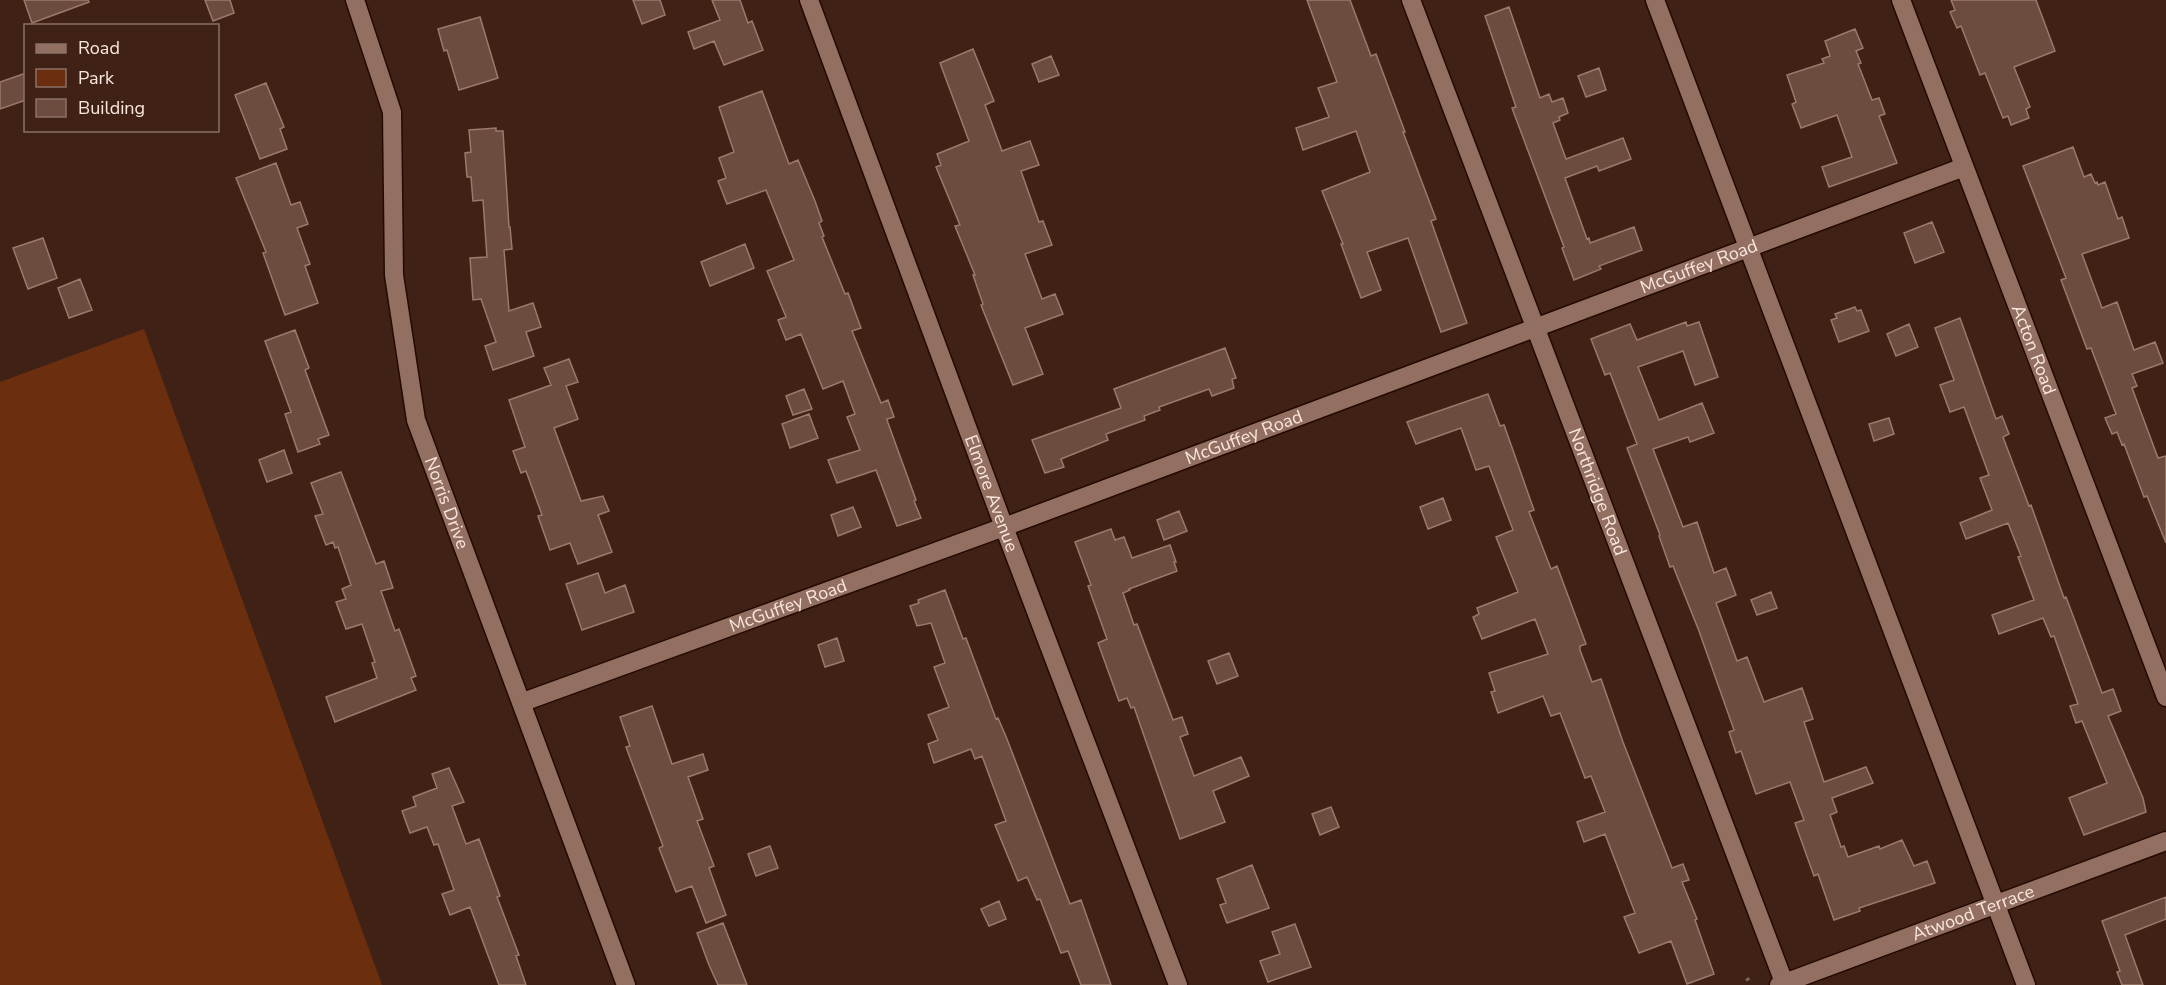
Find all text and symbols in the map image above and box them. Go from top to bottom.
legend [24,24,219,132]
text: Road [78,36,120,60]
text: Park [78,66,115,90]
text: Building [78,96,145,120]
street label: McGuffey Road [1637,233,1761,299]
street label: Acton Road [2006,301,2062,398]
street label: McGuffey Road [1182,404,1306,470]
street label: Northridge Road [1563,425,1633,559]
street label: Elmore Avenue [959,431,1024,555]
street label: Norris Drive [419,453,475,552]
street label: McGuffey Road [726,573,850,638]
street label: Atwood Terrace [1909,879,2037,946]

